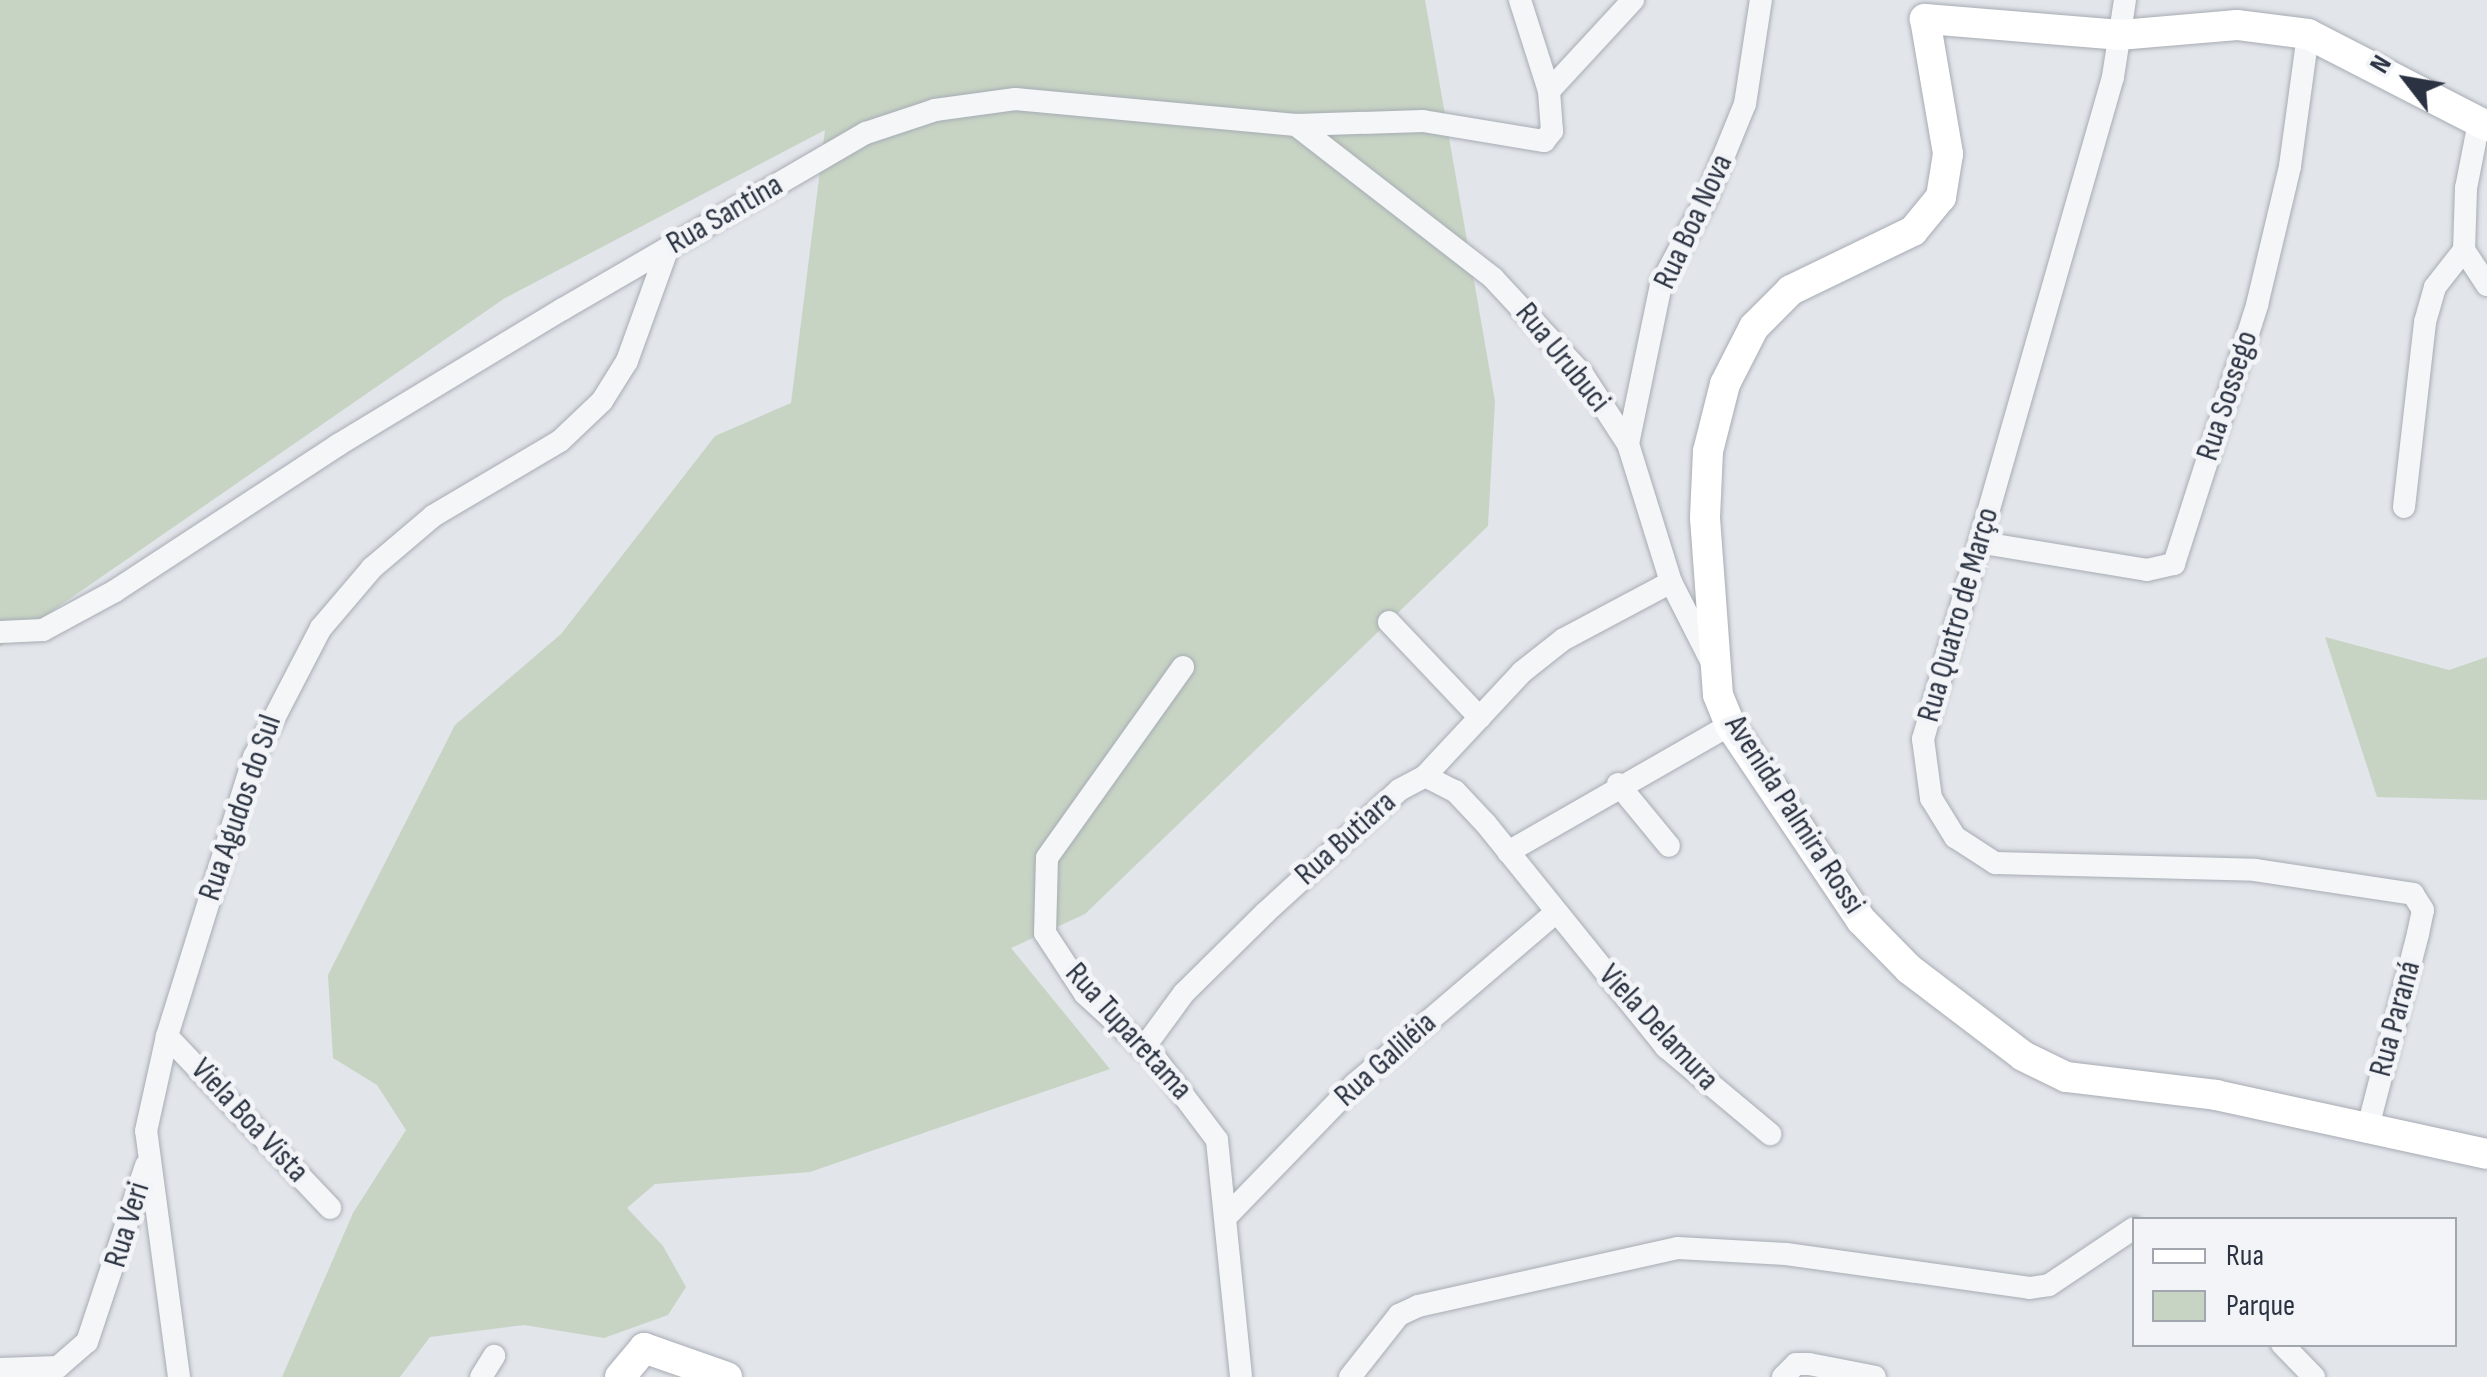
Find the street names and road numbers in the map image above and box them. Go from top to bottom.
street label: Rua Boa Nova [1646,149,1742,295]
street label: Rua Santina [660,167,790,263]
street label: Rua Urubuci [1506,296,1618,420]
street label: Rua Sossego [2189,326,2267,466]
street label: Rua Quatro de Março [1910,503,2008,727]
street label: Avenida Palmira Rossi [1716,709,1872,921]
street label: Rua Agudos do Sul [191,710,291,906]
street label: Rua Butiara [1288,784,1404,894]
street label: Rua Tuparetama [1056,955,1200,1109]
street label: Viela Delamura [1590,957,1726,1099]
street label: Rua Paraná [2362,957,2430,1081]
street label: Rua Galiléia [1327,1004,1445,1116]
street label: Viela Boa Vista [182,1051,316,1191]
street label: Rua Veri [97,1178,159,1272]

